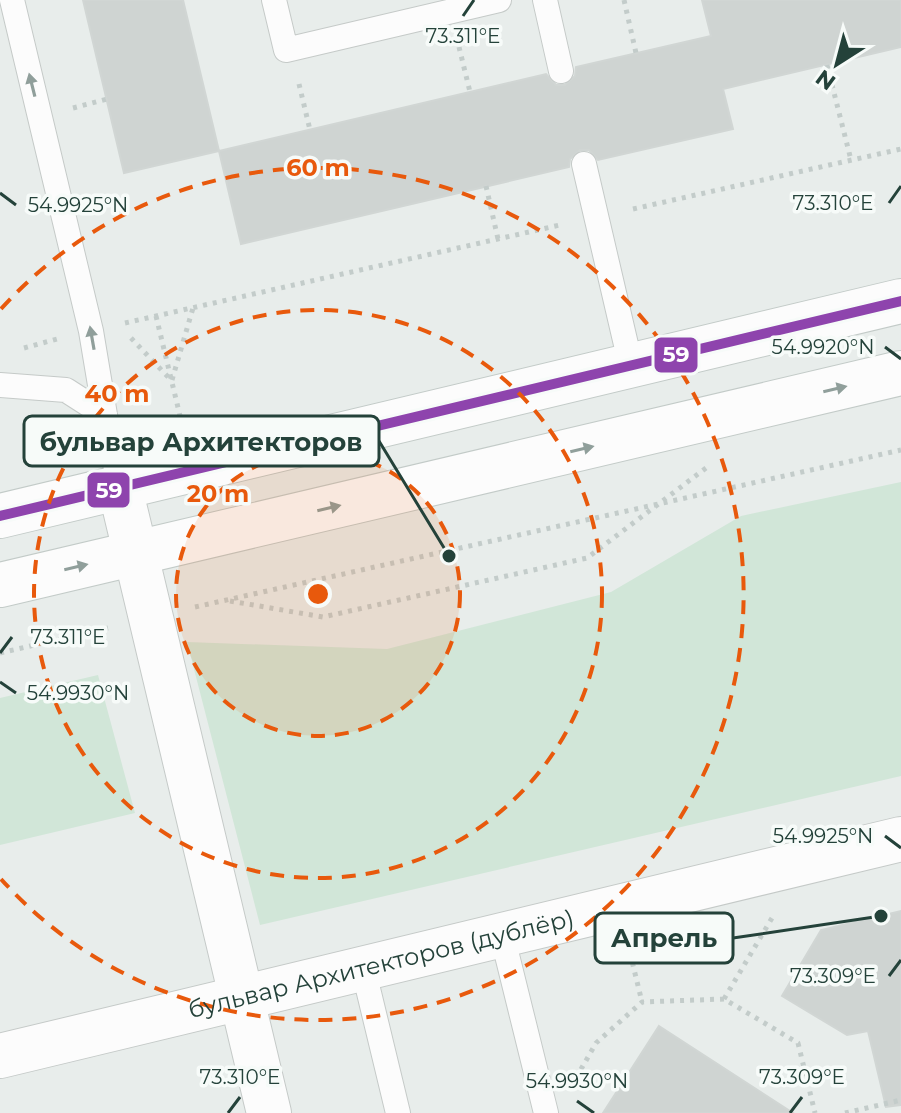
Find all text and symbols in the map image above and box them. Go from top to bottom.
text: 73.311°E [426,24,500,48]
north arrow [797,24,877,104]
text: N [810,64,841,96]
one-way arrow [26,72,38,97]
text: 60 m [286,153,350,182]
text: 73.310°E [793,191,873,215]
text: 54.9925°N [28,193,128,217]
one-way arrow [86,325,98,350]
text: 54.9920°N [772,335,874,359]
line badge: 59 [653,336,699,374]
text: 59 [662,341,690,368]
text: 40 m [85,379,149,408]
one-way arrow [823,382,848,395]
callout: бульвар Архитекторов [24,416,379,466]
text: бульвар Архитекторов [40,426,362,458]
one-way arrow [570,442,595,454]
line badge: 59 [86,471,131,509]
text: 59 [95,477,123,504]
text: 20 m [187,479,249,508]
one-way arrow [317,502,342,514]
one-way arrow [64,561,89,573]
centre of rings [304,580,332,608]
text: 73.311°E [31,625,105,649]
text: 54.9930°N [27,681,129,705]
text: 54.9925°N [773,824,873,848]
street label: бульвар Архитекторов (дублёр) [185,903,577,1024]
callout: Апрель [595,913,733,963]
text: Апрель [611,922,717,954]
text: 73.309°E [790,964,876,988]
text: 73.310°E [200,1065,280,1089]
text: 73.309°E [759,1065,845,1089]
text: 54.9930°N [526,1069,628,1093]

